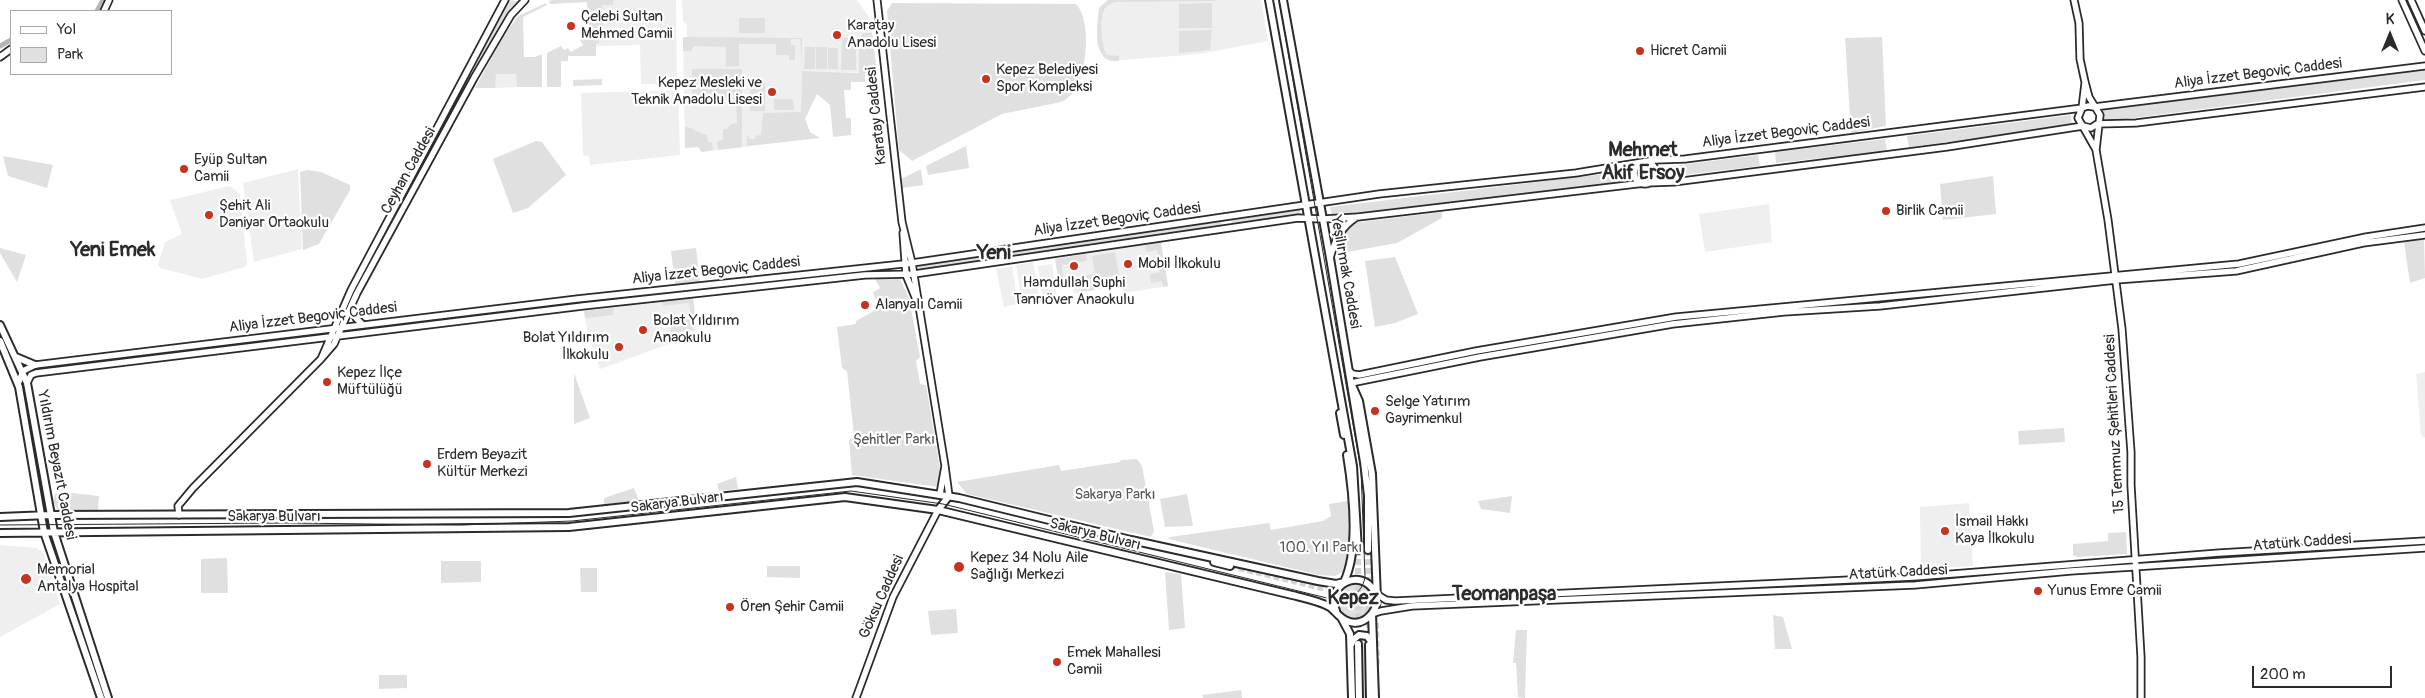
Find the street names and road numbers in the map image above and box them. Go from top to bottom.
street label: Aliya İzzet Begoviç Caddesi [2173,55,2343,93]
street label: Karatay Caddesi [863,66,891,166]
street label: Aliya İzzet Begoviç Caddesi [1701,114,1871,152]
street label: Ceyhan Caddesi [378,125,440,217]
street label: Aliya İzzet Begoviç Caddesi [1032,199,1202,241]
street label: Yeşilırmak Caddesi [1326,214,1364,330]
street label: Aliya İzzet Begoviç Caddesi [631,253,801,289]
street label: Aliya İzzet Begoviç Caddesi [228,299,398,337]
street label: 15 Temmuz Şehitleri Caddesi [2101,334,2129,514]
street label: Yıldırım Beyazıt Caddesi [33,389,79,541]
street label: Sakarya Bulvarı [629,488,725,518]
street label: Sakarya Bulvarı [227,508,321,526]
street label: Sakarya Bulvarı [1047,515,1143,555]
street label: Atatürk Caddesi [2252,531,2352,555]
street label: Göksu Caddesi [856,552,908,642]
street label: Atatürk Caddesi [1848,561,1948,585]

